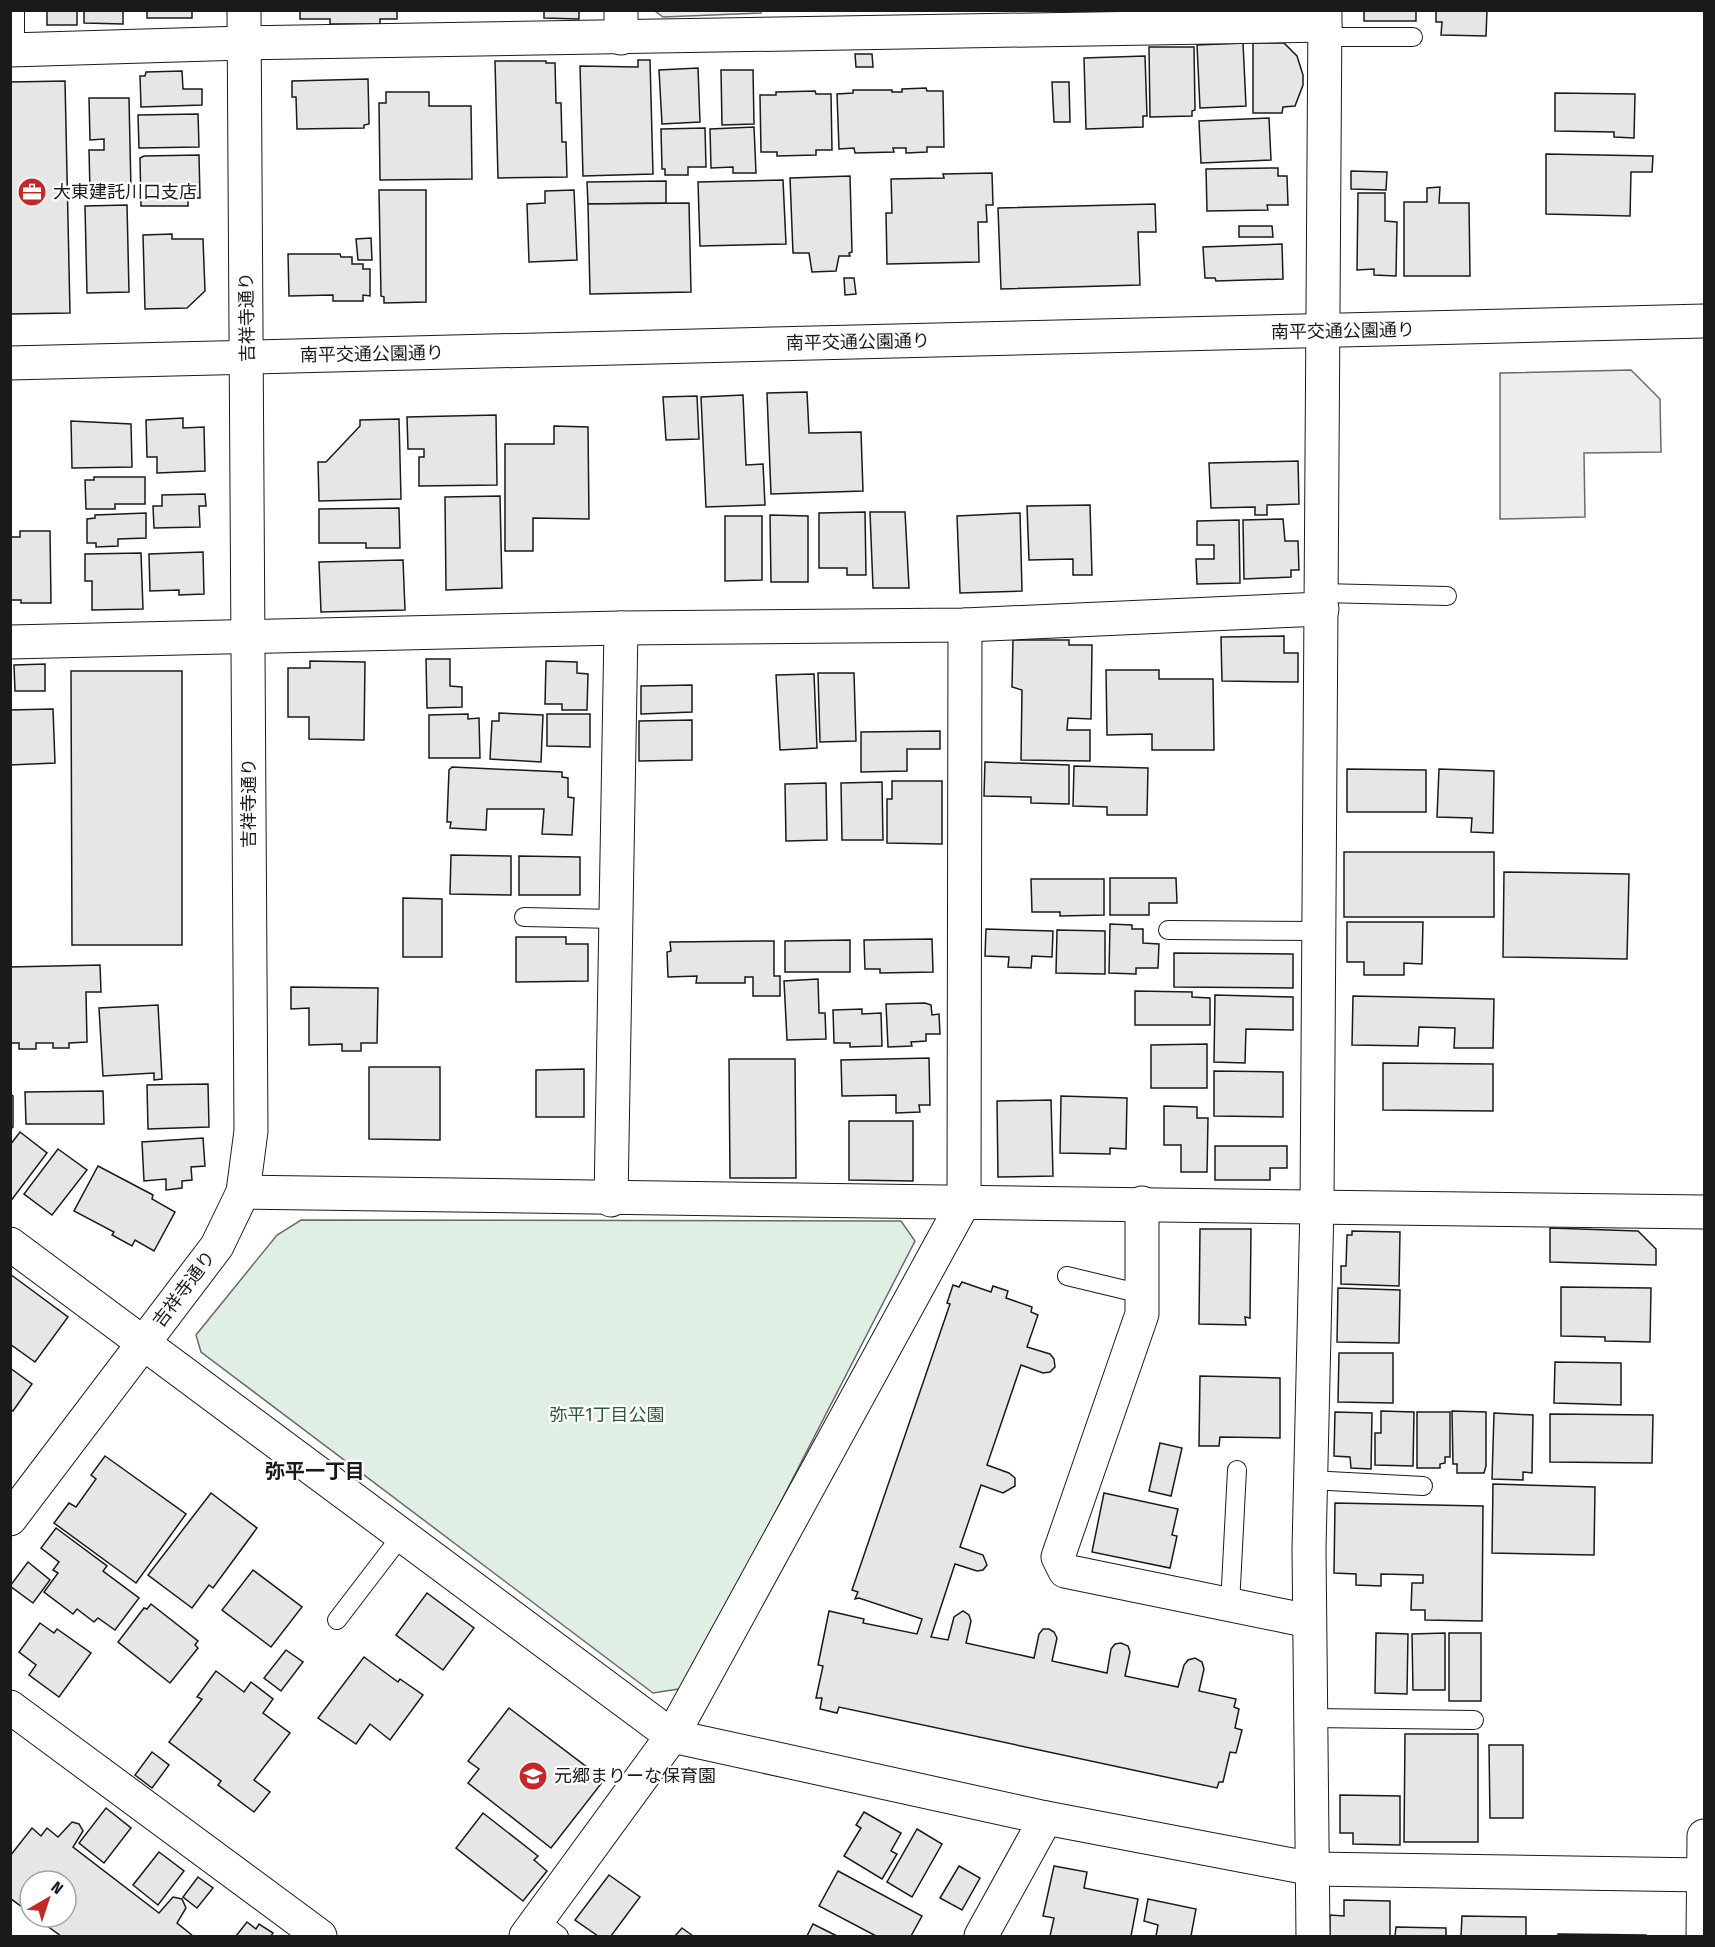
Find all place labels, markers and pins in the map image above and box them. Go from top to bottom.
office icon: 大東建託川口支店 [16,176,48,208]
place label: 大東建託川口支店 [53,181,197,203]
school or university icon: 元郷まりーな保育園 [517,1760,549,1792]
place label: 元郷まりーな保育園 [554,1765,716,1787]

